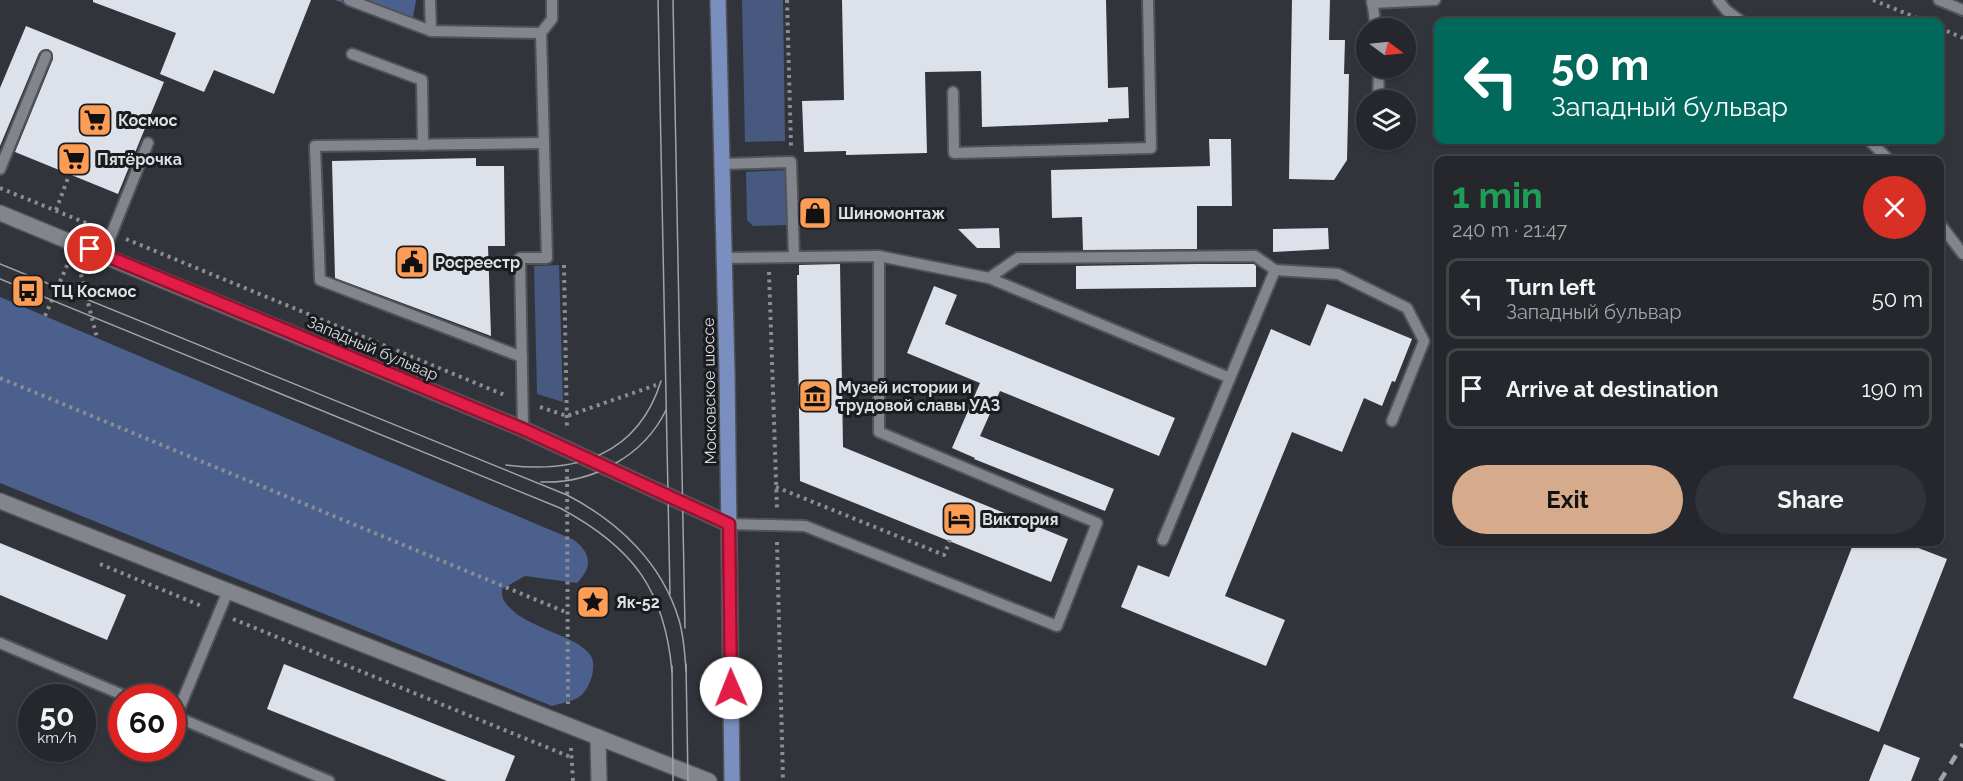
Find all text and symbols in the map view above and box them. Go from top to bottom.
north arrow [1356,18,1416,78]
map controls [1356,18,1416,150]
text: 50 m [1551,41,1649,90]
icon: left [1452,42,1530,120]
button: layers [1356,90,1416,150]
text: Западный бульвар [1551,91,1788,122]
supermarket icon: Космос [77,102,113,138]
place label: Космос [118,111,178,130]
supermarket icon: Пятёрочка [56,141,92,177]
place label: Пятёрочка [97,150,182,169]
text: 1 min [1452,174,1543,216]
button: close [1863,176,1926,239]
shop icon: Шиномонтаж [797,195,833,231]
place label: Шиномонтаж [838,204,945,223]
text: 240 m · 21:47 [1452,218,1567,242]
pin [64,223,115,274]
icon: arrive [73,232,106,265]
public building icon: Росреестр [394,244,430,280]
place label: Росреестр [435,253,520,272]
bus stop icon: ТЦ Космос [10,273,46,309]
text: Turn left [1506,274,1596,300]
place label: ТЦ Космос [51,282,136,301]
icon: left [1455,282,1488,315]
text: 50 m [1872,286,1923,312]
text: Западный бульвар [1506,300,1682,324]
street label: Западный бульвар [304,312,441,385]
street label: Московское шоссе [699,317,720,465]
icon: arrive [1455,372,1488,405]
text: Arrive at destination [1506,376,1719,402]
text: 190 m [1861,376,1923,402]
museum icon: Музей истории и трудовой славы УАЗ [797,378,833,414]
place label: Музей истории и трудовой славы УАЗ [838,378,1001,415]
button: Exit [1452,465,1683,534]
button: Share [1695,465,1926,534]
hotel icon: Виктория [941,501,977,537]
place label: Виктория [982,510,1058,529]
place icon: Як-52 [575,584,611,620]
place label: Як-52 [616,593,660,612]
position arrow [699,656,763,720]
speed limit sign: 60 [108,684,186,762]
text: 50 [39,698,75,733]
text: km/h [37,729,77,747]

